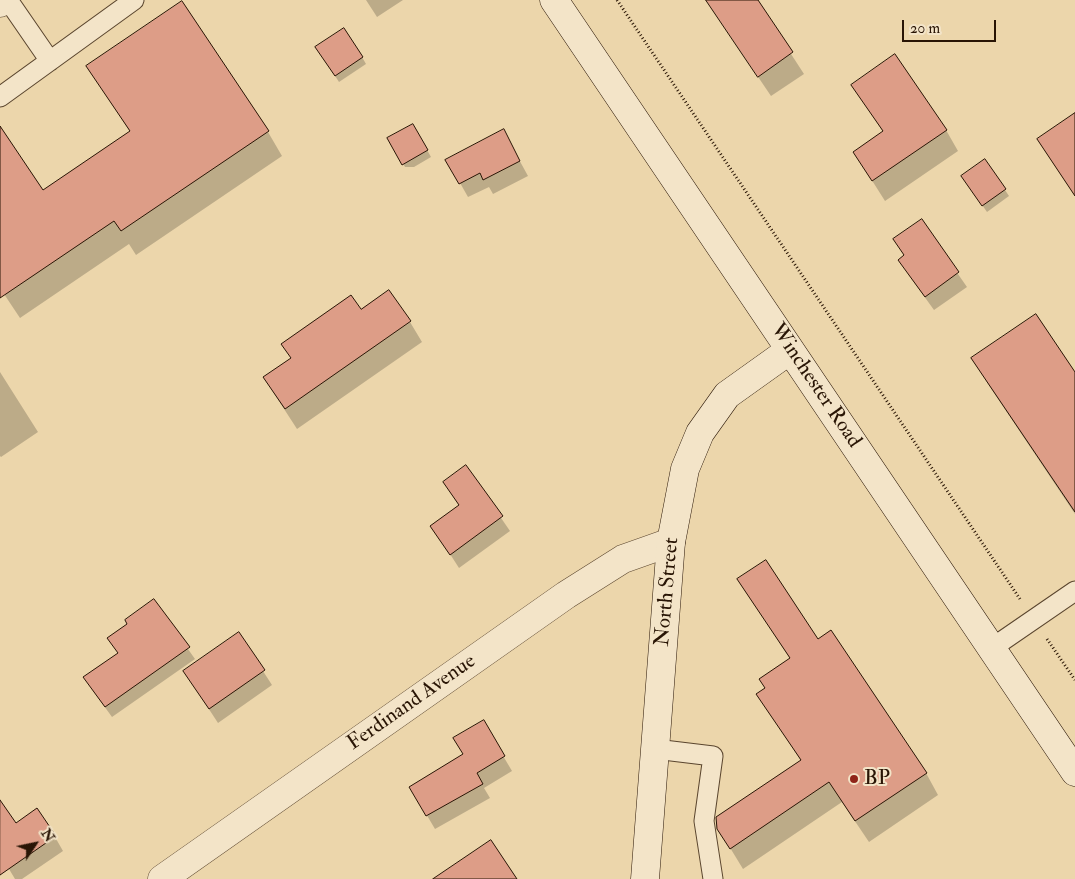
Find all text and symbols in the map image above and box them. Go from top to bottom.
scale bar [905,10,999,42]
text: 20 m [910,19,940,38]
street label: Winchester Road [764,319,866,453]
street label: North Street [651,537,685,647]
street label: Ferdinand Avenue [343,649,481,757]
place label: BP [864,766,890,792]
marker: BP [848,773,860,785]
north arrow [10,819,60,869]
text: N [37,825,58,845]

